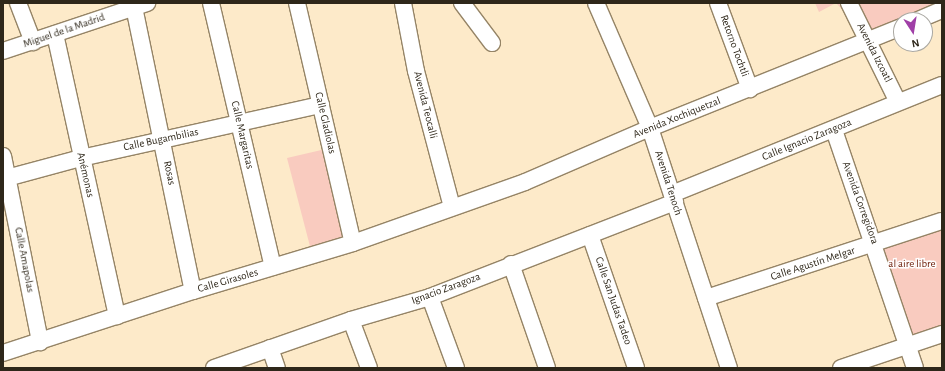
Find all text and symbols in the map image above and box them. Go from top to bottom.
street label: Miguel de la Madrid [22,11,106,51]
north arrow [893,12,933,52]
street label: Retorno Tochtli [717,13,751,79]
street label: Avenida Izcoatl [853,21,895,85]
text: N [911,37,920,49]
street label: Avenida Teocalli [410,70,440,140]
street label: Calle Gladiolas [311,91,339,155]
street label: Avenida Xochiquetzal [631,94,723,142]
street label: Calle Margaritas [228,100,256,170]
street label: Calle Ignacio Zaragoza [760,116,854,164]
street label: Calle Bugambilias [122,126,200,154]
street label: Avenida Tenoch [651,149,685,217]
street label: Anémonas [73,151,97,199]
street label: Rosas [160,160,178,186]
street label: Avenida Corregidora [839,160,881,246]
street label: Calle Amapolas [11,226,37,294]
street label: Calle Agustín Melgar [769,244,857,284]
street label: Calle San Judas Tadeo [592,255,634,347]
park label: al aire libre [888,257,936,271]
street label: Calle Girasoles [196,266,260,296]
street label: Ignacio Zaragoza [410,270,482,308]

